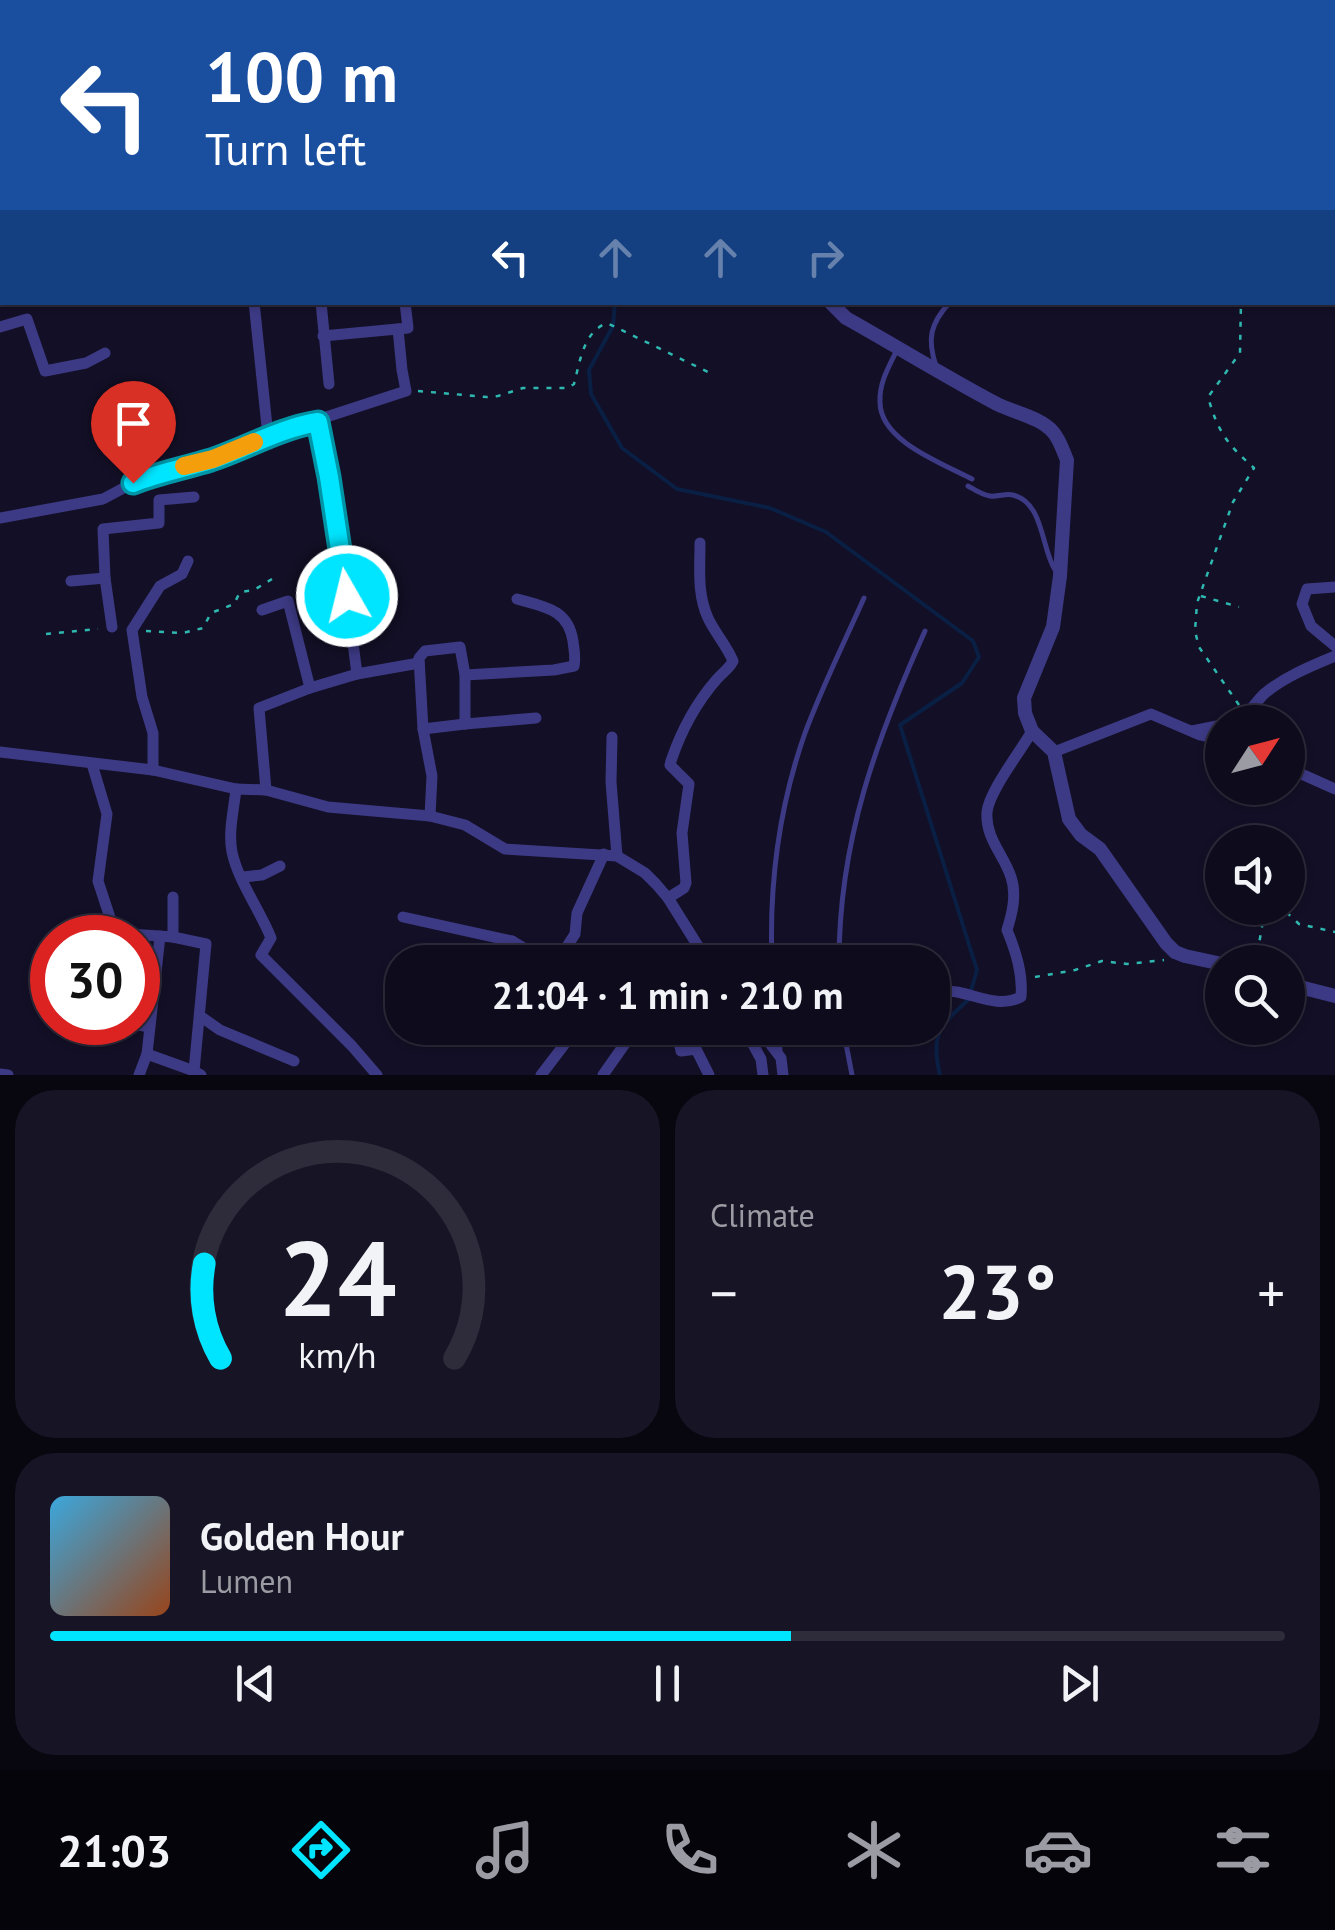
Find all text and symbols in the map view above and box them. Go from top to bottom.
text: 100 m [205,31,398,121]
icon: left [40,40,170,170]
text: Turn left [205,119,366,177]
icon: left [483,230,538,285]
icon: ahead [588,230,643,285]
icon: ahead [693,230,748,285]
icon: right [798,230,853,285]
pin [91,381,176,484]
icon: arrive [106,396,161,451]
position arrow [295,544,399,648]
north arrow [1205,705,1305,805]
map controls [1205,705,1305,1045]
button: sound [1205,825,1305,925]
speed limit sign: 30 [30,915,160,1045]
button: search [1205,945,1305,1045]
text: 21:04 · 1 min · 210 m [492,970,843,1019]
text: Climate [710,1194,815,1236]
text: 24 [279,1210,396,1345]
text: 23° [939,1243,1056,1340]
text: − [710,1257,738,1328]
text: + [1257,1257,1285,1328]
text: km/h [298,1332,377,1378]
text: Golden Hour [200,1511,404,1560]
text: Lumen [200,1560,293,1602]
icon: previous [228,1656,283,1711]
icon: pause [640,1656,695,1711]
icon: next [1052,1656,1107,1711]
icon: directions [286,1815,356,1885]
icon: music [470,1815,540,1885]
icon: phone [655,1815,725,1885]
icon: climate [839,1815,909,1885]
icon: car [1023,1815,1093,1885]
icon: filters [1208,1815,1278,1885]
text: 21:03 [57,1821,171,1879]

